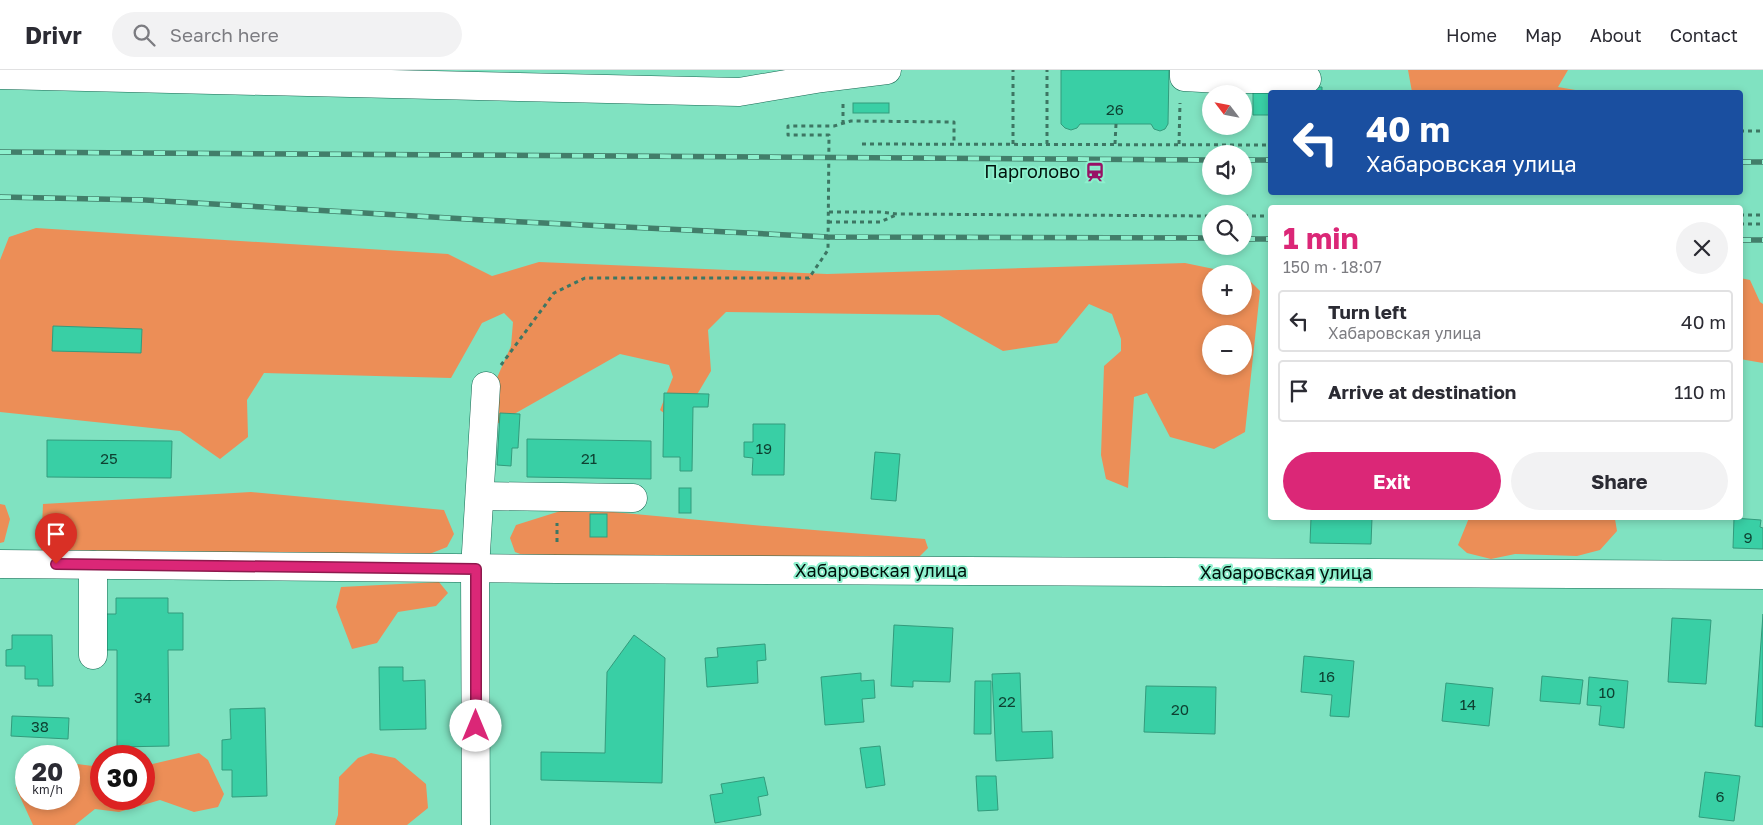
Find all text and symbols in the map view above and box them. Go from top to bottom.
search box [112,12,462,57]
text: Drivr [25,20,82,49]
icon: search [130,21,158,49]
text: Search here [170,23,279,46]
text: Home [1446,24,1497,46]
text: Map [1525,24,1562,46]
text: About [1590,24,1642,46]
text: Contact [1670,24,1738,46]
north arrow [1202,85,1252,135]
map controls [1202,85,1252,375]
house number: 26 [1106,100,1124,118]
text: 40 m [1366,108,1450,150]
icon: left [1283,110,1348,175]
button: sound [1202,145,1252,195]
text: Хабаровская улица [1366,150,1577,177]
place label: Парголово [984,160,1080,182]
station icon: Парголово [1084,161,1106,183]
button: search [1202,205,1252,255]
text: 1 min [1283,220,1359,256]
button: close [1676,222,1728,274]
text: 150 m · 18:07 [1283,257,1382,277]
button: + [1202,265,1252,315]
text: Turn left [1328,300,1407,323]
icon: left [1285,307,1313,335]
text: 40 m [1681,310,1726,333]
text: Хабаровская улица [1328,323,1481,343]
button: − [1202,325,1252,375]
icon: arrive [1285,377,1313,405]
text: Arrive at destination [1328,380,1516,403]
text: 110 m [1674,380,1726,403]
house number: 19 [756,439,772,457]
house number: 25 [100,449,118,467]
house number: 21 [581,449,597,467]
button: Exit [1283,452,1501,510]
button: Share [1511,452,1728,510]
pin [35,513,77,564]
icon: arrive [42,520,70,548]
house number: 9 [1743,528,1753,546]
street label: Хабаровская улица [795,559,967,581]
street label: Хабаровская улица [1200,561,1372,583]
house number: 16 [1319,667,1335,685]
house number: 10 [1599,683,1615,701]
house number: 34 [134,688,152,706]
house number: 22 [998,692,1016,710]
house number: 14 [1460,695,1476,713]
position arrow [449,699,501,751]
house number: 20 [1171,700,1189,718]
house number: 38 [31,717,49,735]
speed limit sign: 30 [90,745,155,810]
text: 20 [32,756,63,787]
text: km/h [32,782,63,797]
house number: 6 [1715,787,1725,805]

